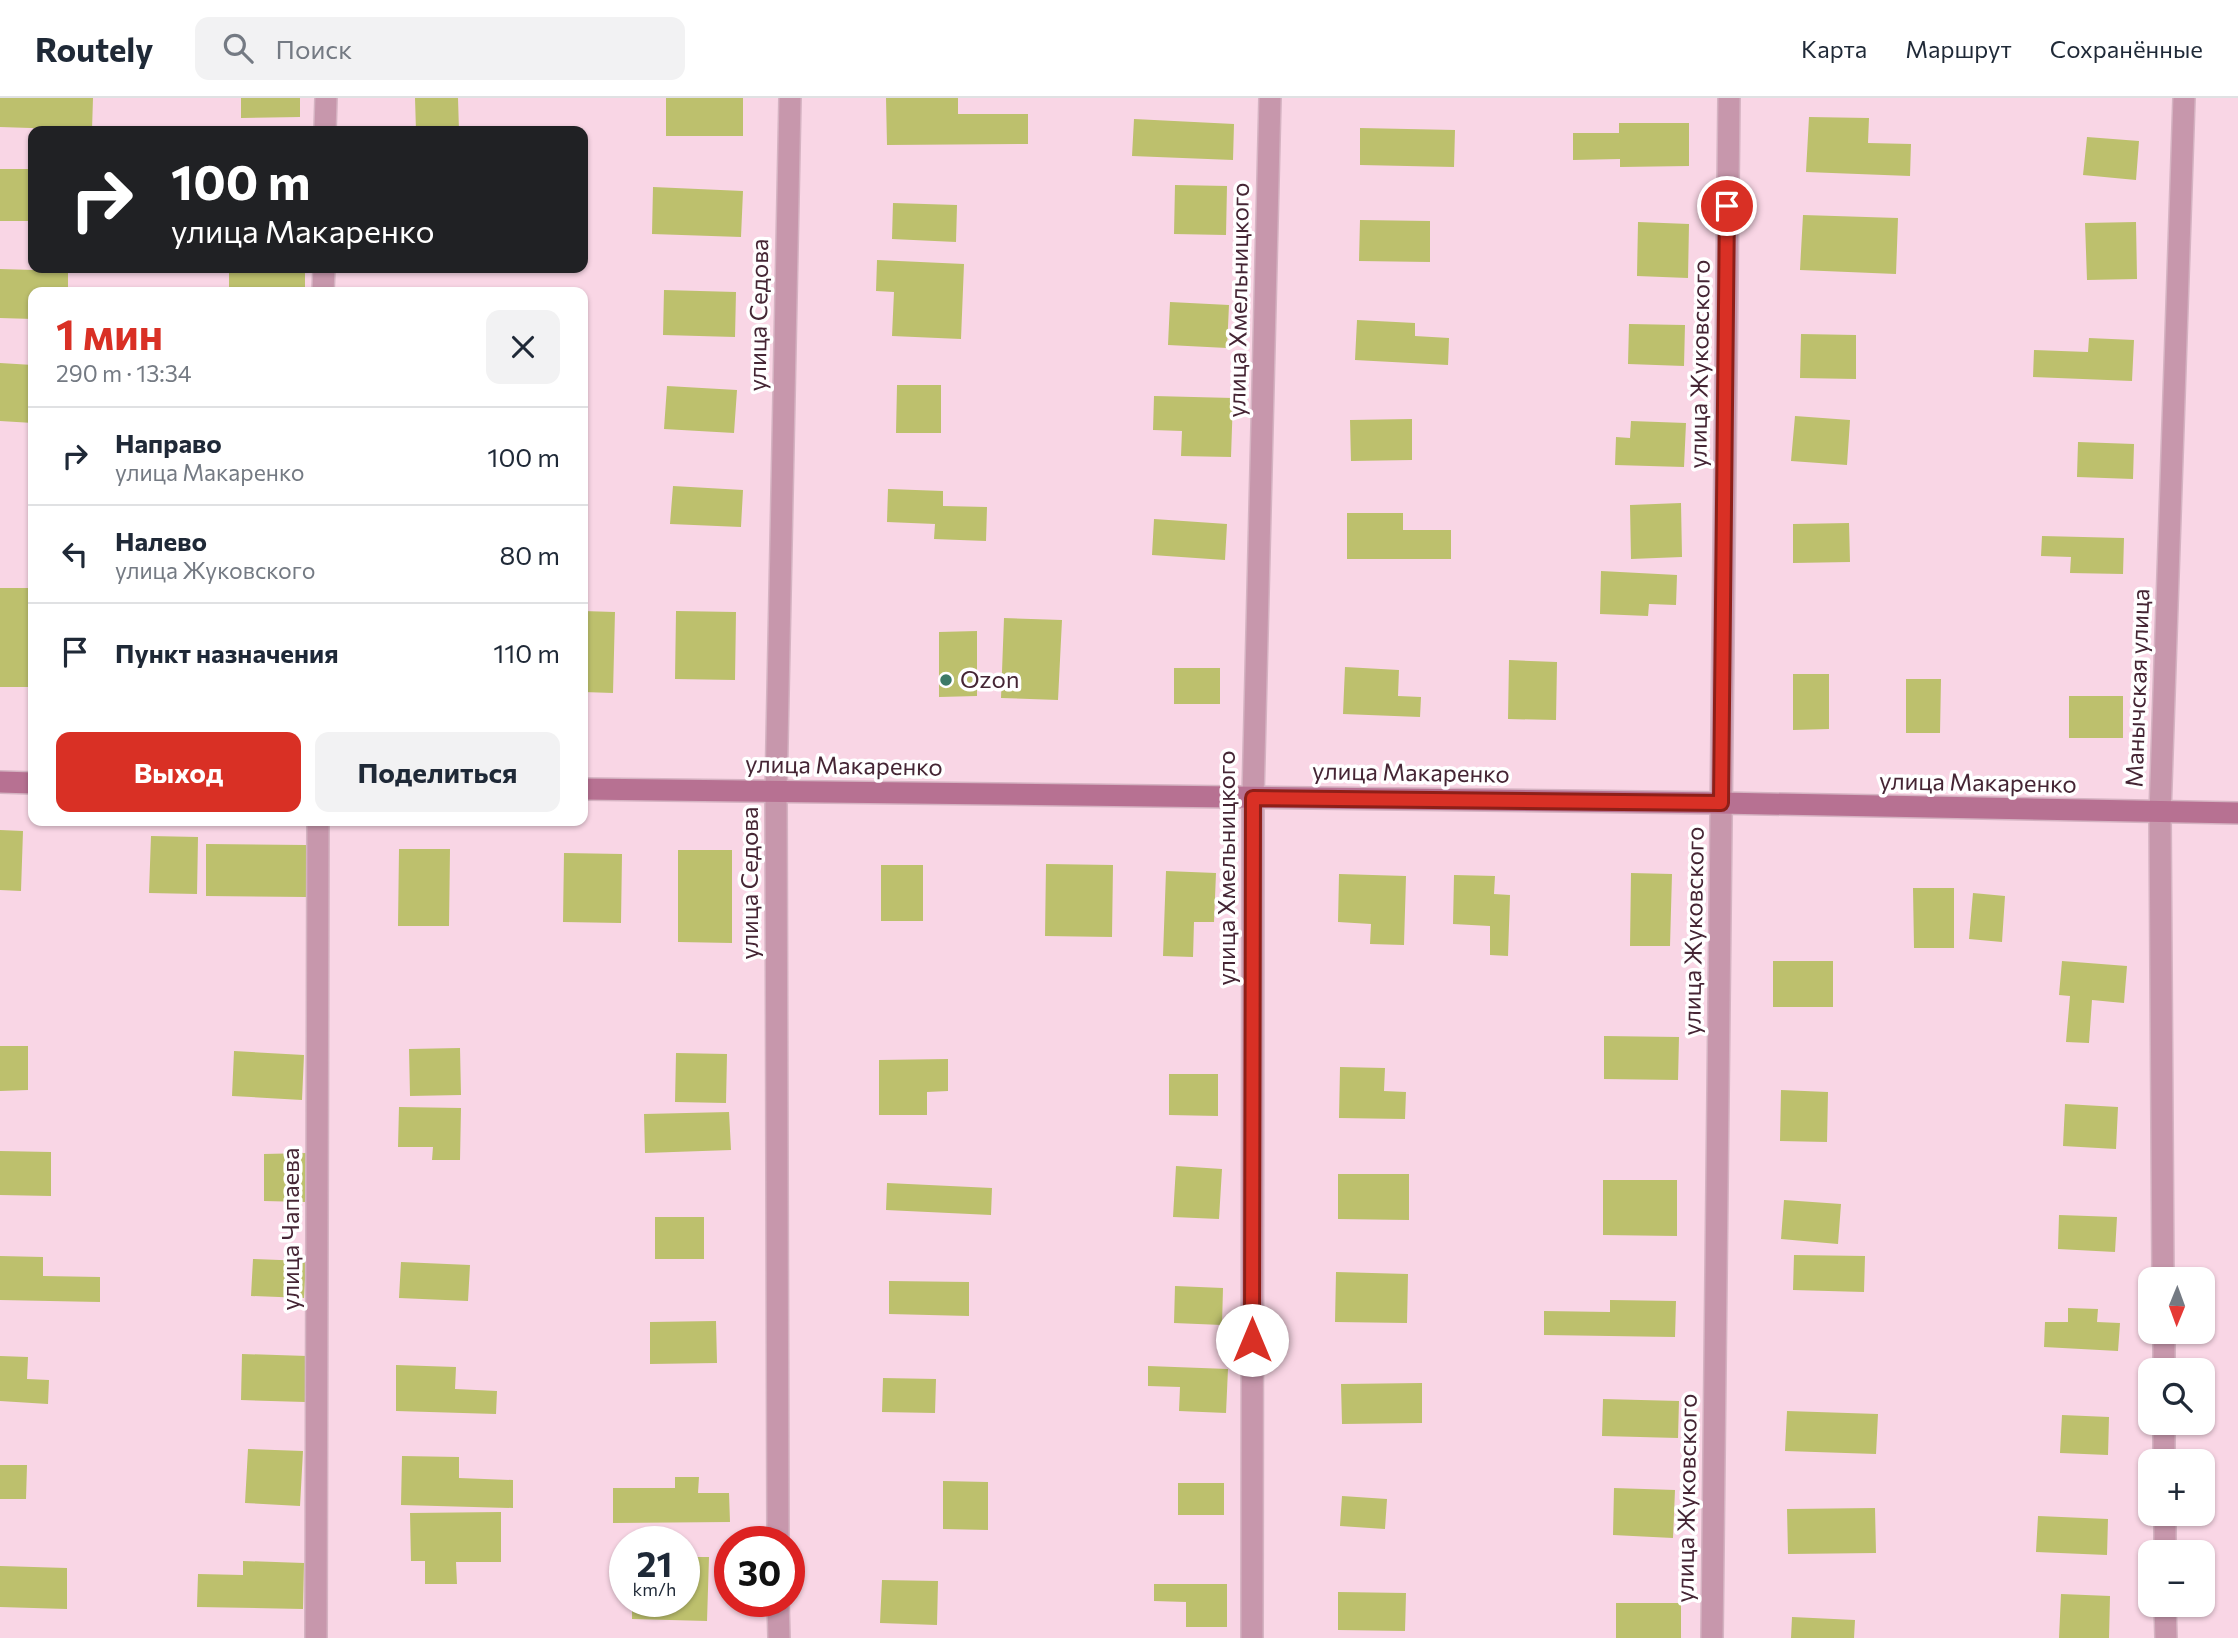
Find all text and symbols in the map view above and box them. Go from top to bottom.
search box [195,17,685,80]
text: Routely [35,28,153,69]
icon: search [219,29,257,67]
text: Поиск [275,33,352,64]
text: Карта [1801,34,1867,63]
text: Маршрут [1905,34,2012,63]
text: Сохранённые [2050,34,2203,63]
text: 100 m [171,150,310,210]
icon: right [56,154,147,245]
pin [1697,176,1757,236]
street label: улица Хмельницкого [1221,182,1254,418]
icon: arrive [1708,187,1746,225]
text: улица Макаренко [171,210,435,250]
street label: улица Седова [742,238,773,392]
street label: улица Жуковского [1682,259,1715,469]
text: 1 мин [56,307,163,359]
button: close [486,310,560,384]
text: 290 m · 13:34 [56,359,192,387]
text: Направо [115,427,222,458]
icon: right [56,437,94,475]
text: 100 m [487,441,560,472]
text: улица Макаренко [115,458,304,486]
text: Налево [115,525,207,556]
icon: left [56,535,94,573]
text: 80 m [500,539,560,570]
text: улица Жуковского [115,556,315,584]
street label: Манычская улица [2119,588,2154,788]
icon: arrive [56,633,94,671]
text: Пункт назначения [115,637,339,668]
text: 110 m [493,637,560,668]
place label: Ozon [960,664,1020,693]
marker: Ozon [938,672,954,688]
button: Выход [56,732,301,812]
button: Поделиться [315,732,560,812]
street label: улица Макаренко [745,748,943,781]
street label: улица Хмельницкого [1211,750,1240,986]
street label: улица Макаренко [1312,755,1510,788]
street label: улица Макаренко [1879,765,2077,798]
street label: улица Седова [734,807,763,959]
street label: улица Жуковского [1676,826,1709,1036]
street label: улица Чапаева [275,1148,304,1310]
north arrow [2138,1267,2216,1344]
map controls [2138,1267,2215,1617]
position arrow [1215,1303,1289,1377]
button: search [2138,1358,2215,1435]
street label: улица Жуковского [1669,1393,1702,1603]
button: + [2138,1449,2215,1526]
speed limit sign: 30 [714,1526,805,1617]
button: − [2138,1540,2215,1617]
text: 21 [637,1541,672,1584]
text: km/h [633,1578,676,1600]

